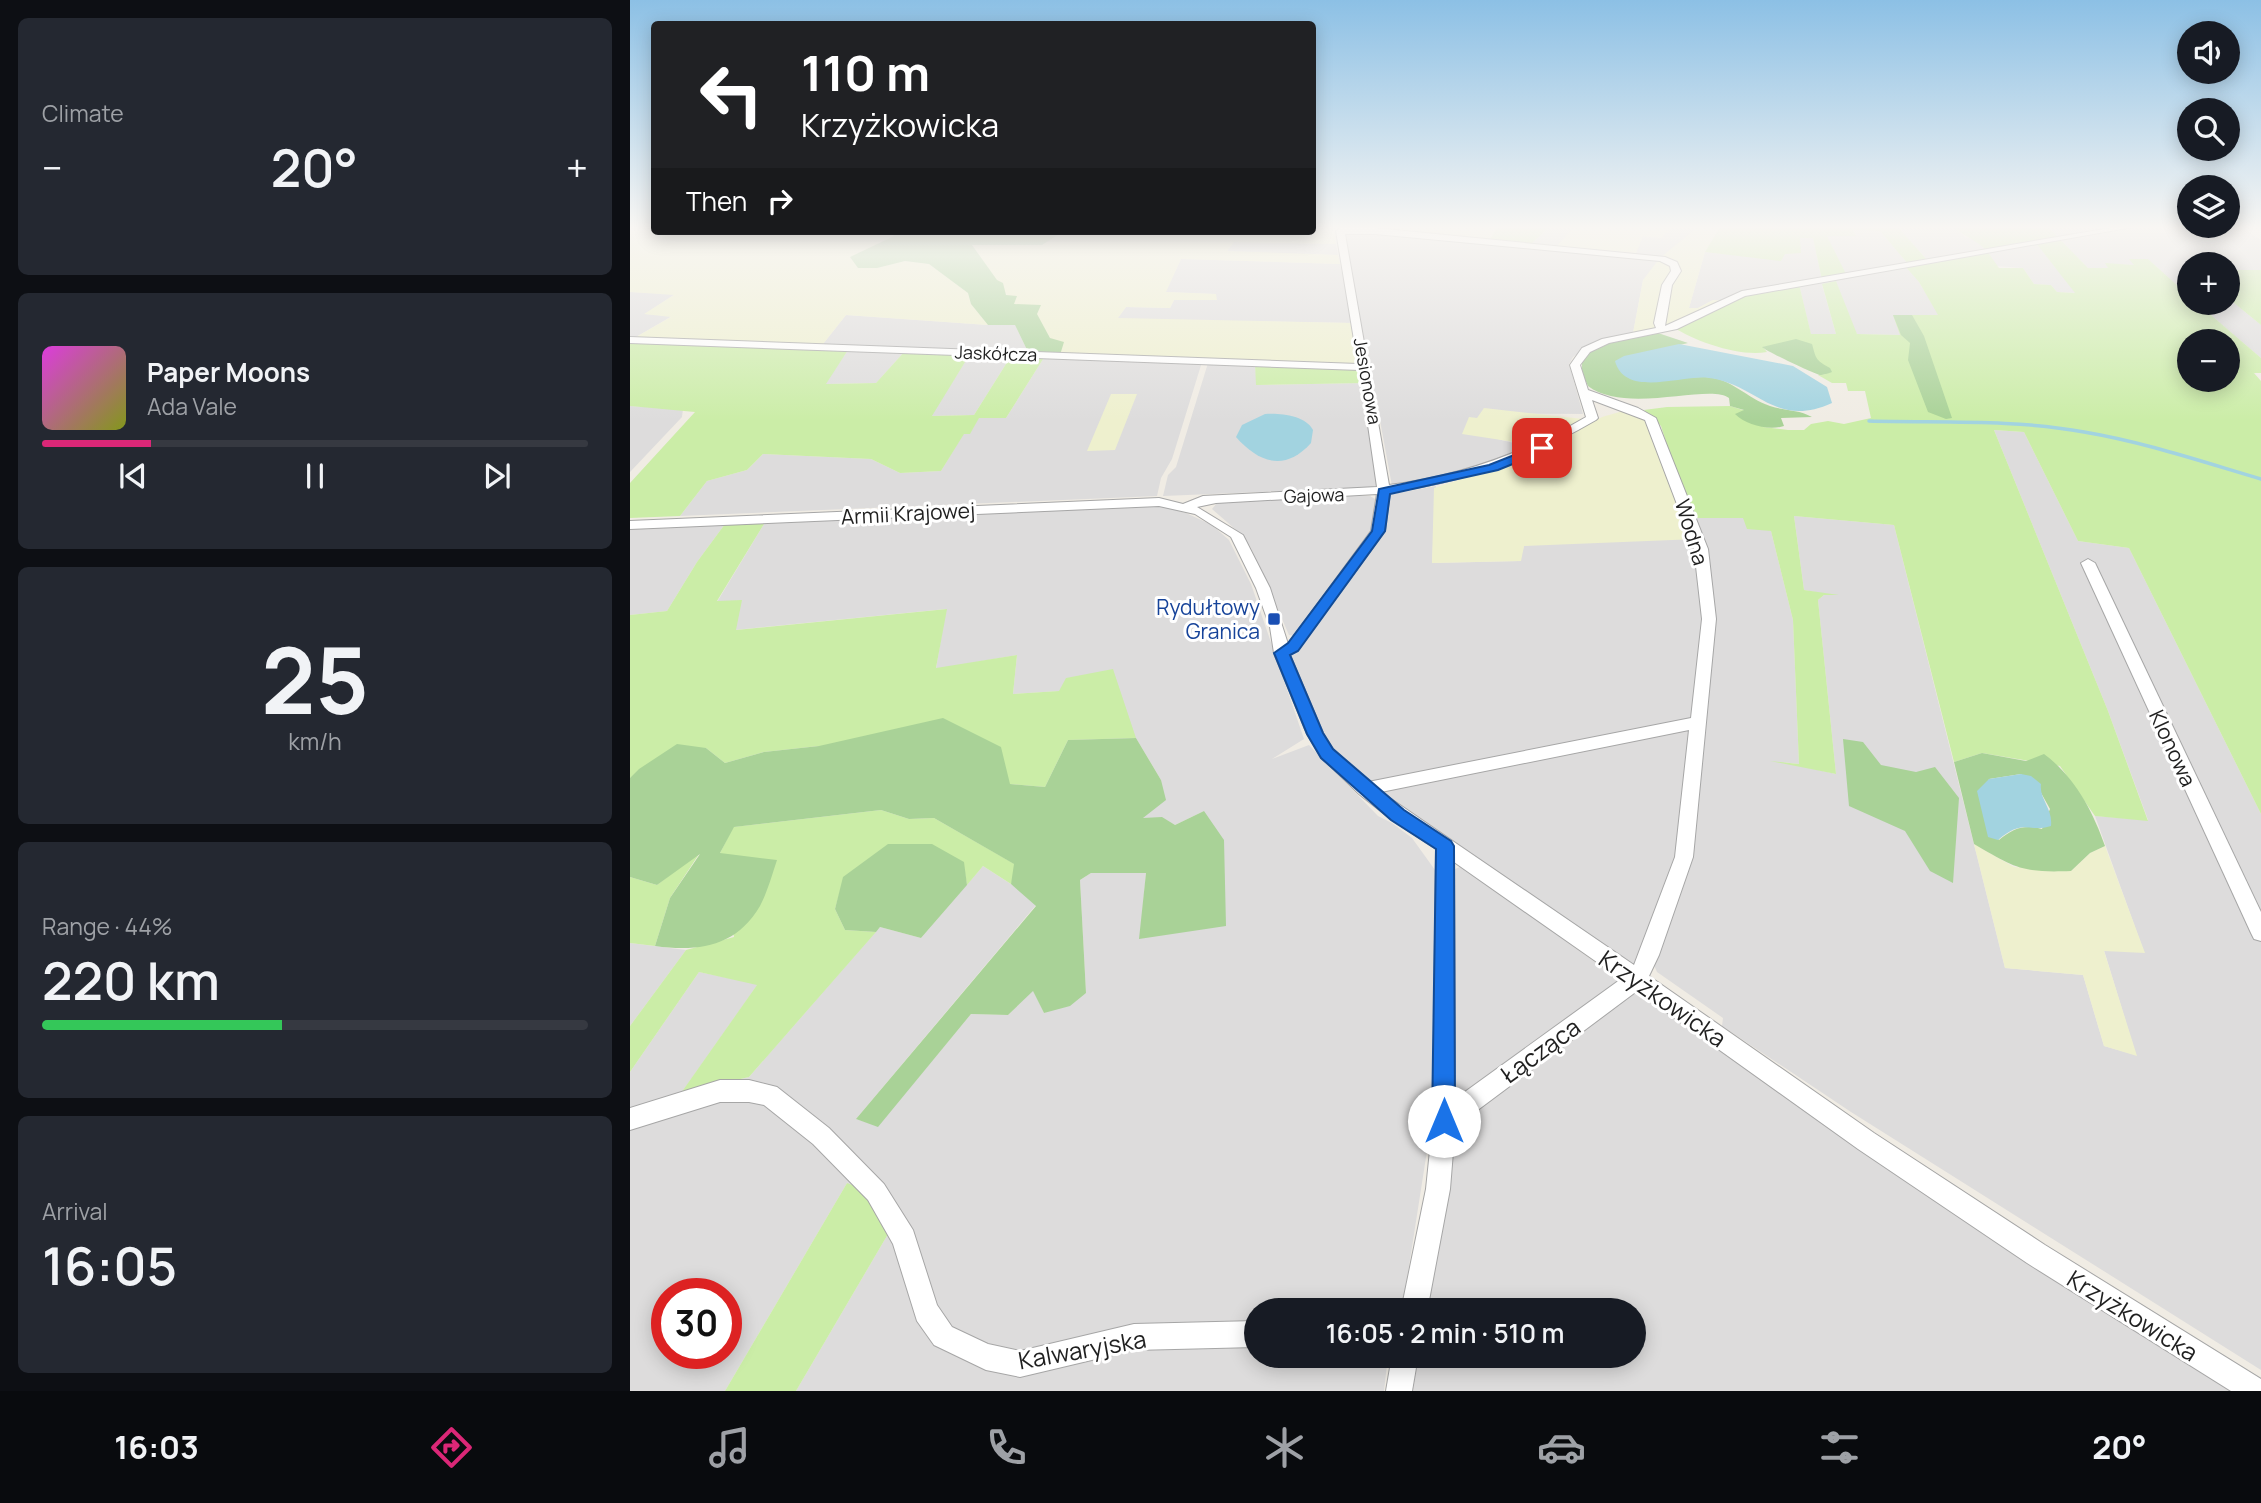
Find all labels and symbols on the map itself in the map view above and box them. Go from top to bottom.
street label: Jesionowa [1349,336,1387,426]
street label: Jaskółcza [954,340,1038,366]
pin [1512,418,1572,478]
street label: Gajowa [1283,482,1345,508]
street label: Armii Krajowej [840,496,976,530]
street label: Wodna [1669,496,1715,568]
place label: Rydułtowy Granica [1156,593,1260,645]
marker: Rydułtowy Granica [1266,611,1282,627]
street label: Klonowa [2143,705,2203,791]
street label: Krzyżkowicka [1593,942,1733,1054]
street label: Łącząca [1494,1010,1586,1090]
position arrow [1407,1084,1481,1158]
street label: Krzyżkowicka [2061,1262,2205,1368]
speed limit sign: 30 [651,1278,742,1369]
street label: Kalwaryjska [1016,1322,1148,1376]

